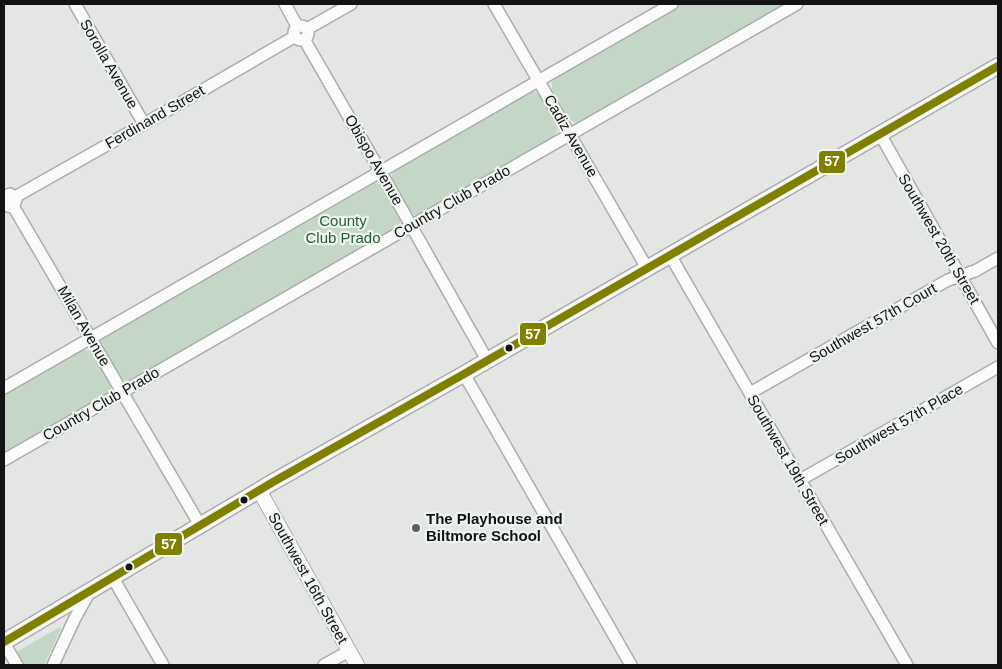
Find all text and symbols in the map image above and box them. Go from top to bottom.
street label: Sorolla Avenue [77,16,142,112]
street label: Ferdinand Street [102,81,208,152]
street label: Cadiz Avenue [541,92,602,180]
street label: Obispo Avenue [342,112,407,208]
line badge: 57 [818,150,846,174]
text: 57 [824,153,840,169]
street label: Country Club Prado [390,161,513,242]
street label: Southwest 20th Street [895,171,984,308]
park label: County Club Prado [305,212,381,246]
street label: Southwest 57th Court [806,279,940,366]
street label: Milan Avenue [55,283,114,369]
line badge: 57 [519,322,547,346]
text: 57 [525,326,541,342]
unlabelled marker [504,343,514,353]
street label: Country Club Prado [39,363,162,444]
street label: Southwest 57th Place [832,380,966,467]
street label: Southwest 19th Street [744,392,833,529]
unlabelled marker [239,495,249,505]
street label: Southwest 16th Street [265,509,352,647]
place label: The Playhouse and Biltmore School [426,510,563,544]
marker: The Playhouse and Biltmore School [410,522,422,534]
line badge: 57 [154,532,183,556]
text: 57 [161,536,177,552]
unlabelled marker [124,562,134,572]

